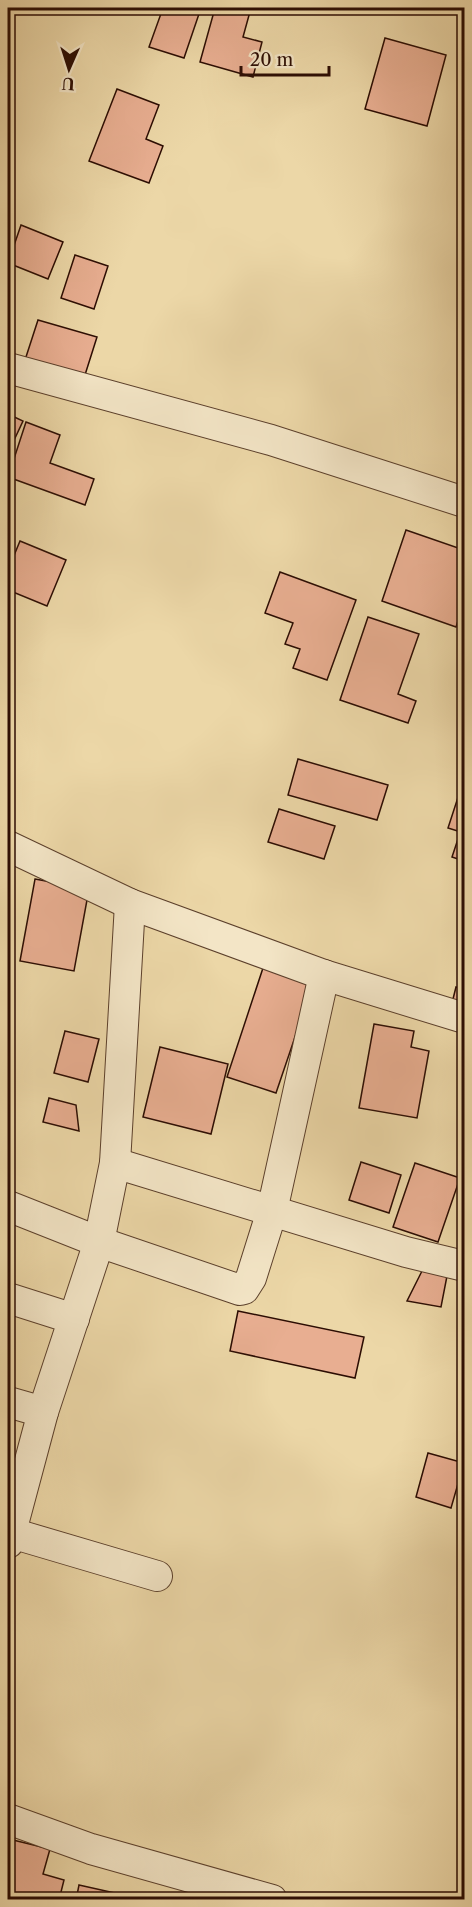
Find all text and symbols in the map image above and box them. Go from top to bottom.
north arrow [39,39,99,99]
scale bar [241,39,330,77]
text: 20 m [250,49,294,71]
text: U [61,74,75,94]

